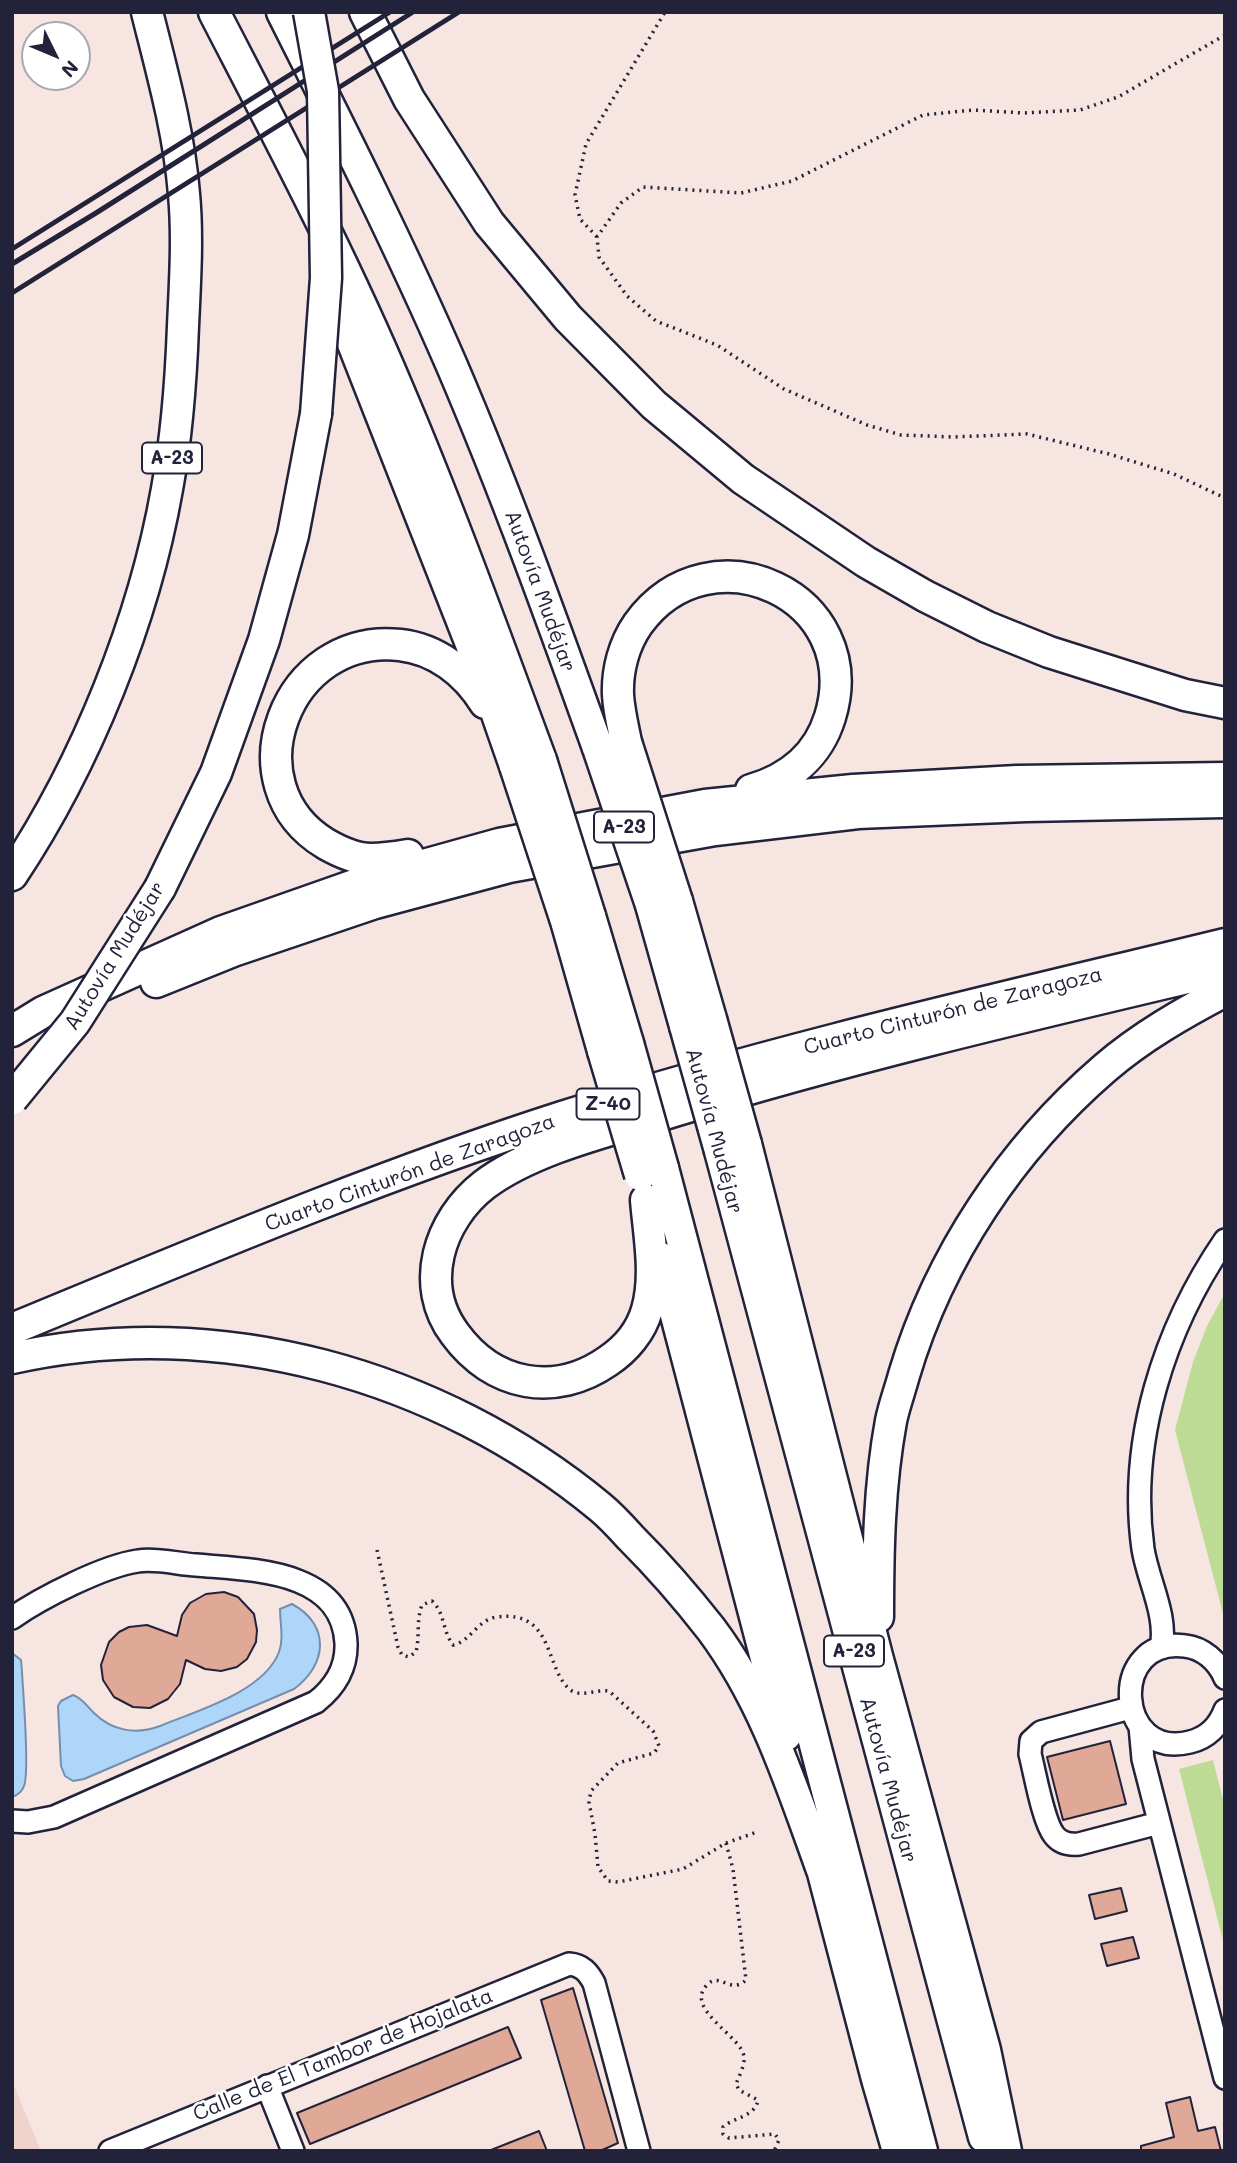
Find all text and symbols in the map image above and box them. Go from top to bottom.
north arrow [21,21,91,91]
text: N [56,55,84,83]
road number: A-23 [142,442,202,474]
street label: Autovía Mudéjar [499,507,581,675]
road number: A-23 [594,812,654,842]
street label: Autovía Mudéjar [59,877,171,1035]
street label: Cuarto Cinturón de Zaragoza [801,962,1105,1060]
street label: Autovía Mudéjar [680,1045,748,1217]
road number: Z-40 [576,1088,640,1120]
street label: Cuarto Cinturón de Zaragoza [261,1109,559,1237]
road number: A-23 [824,1636,884,1666]
street label: Autovía Mudéjar [854,1694,922,1866]
street label: Calle de El Tambor de Hojalata [189,1983,497,2127]

